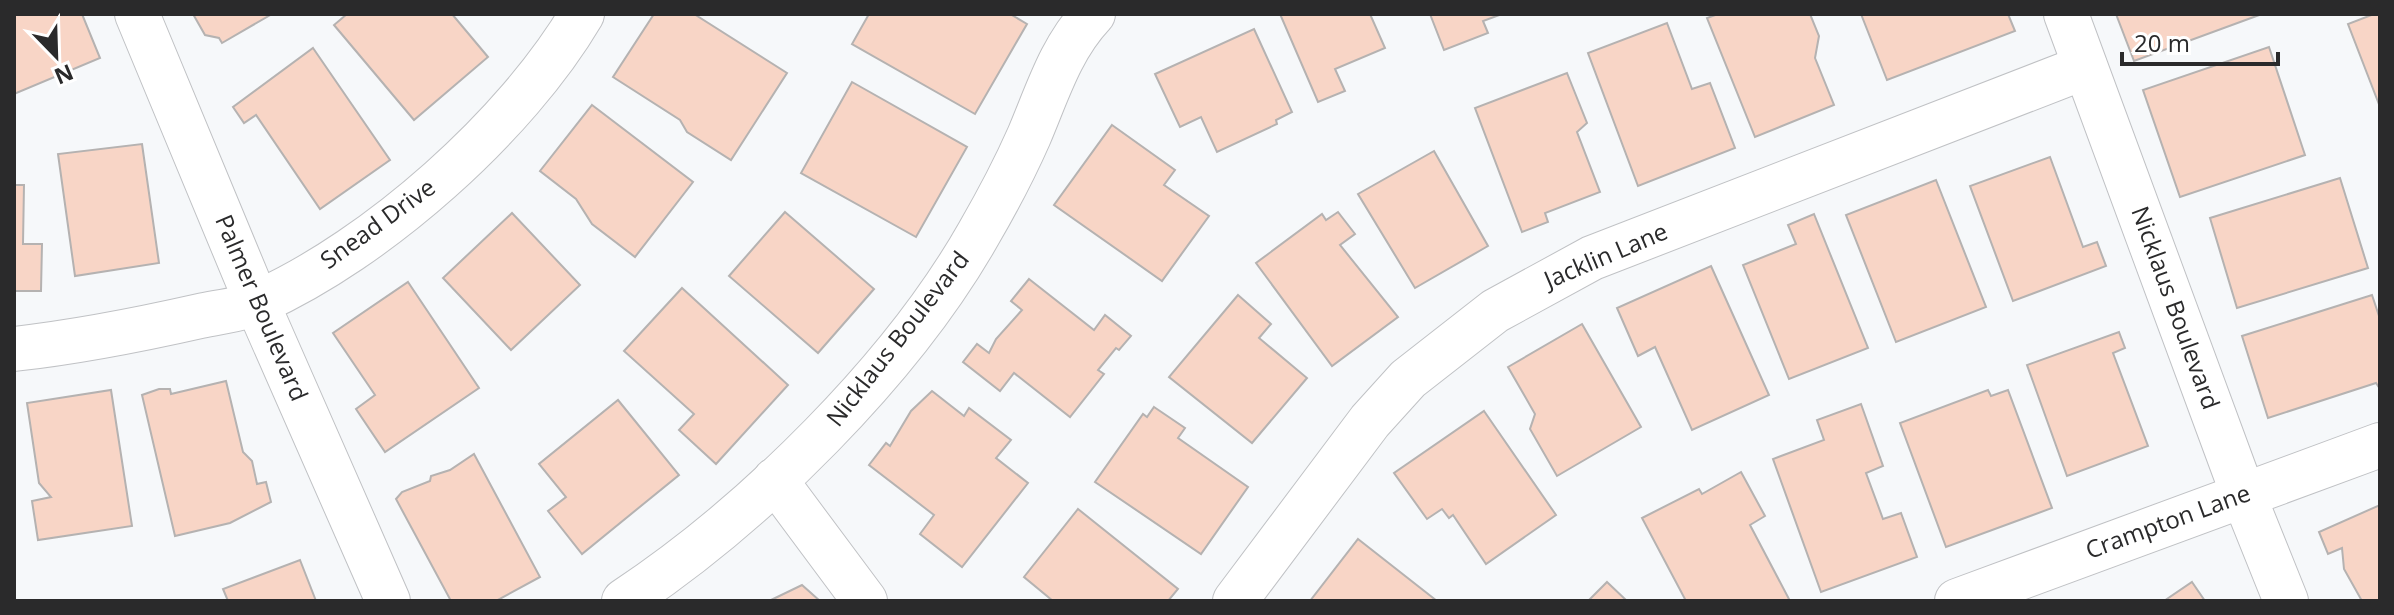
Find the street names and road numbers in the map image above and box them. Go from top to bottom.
street label: Snead Drive [313,170,441,276]
street label: Nicklaus Boulevard [2124,201,2229,414]
street label: Palmer Boulevard [208,209,317,406]
street label: Jacklin Lane [1537,214,1672,296]
street label: Nicklaus Boulevard [818,244,976,433]
street label: Crampton Lane [2080,475,2254,566]

